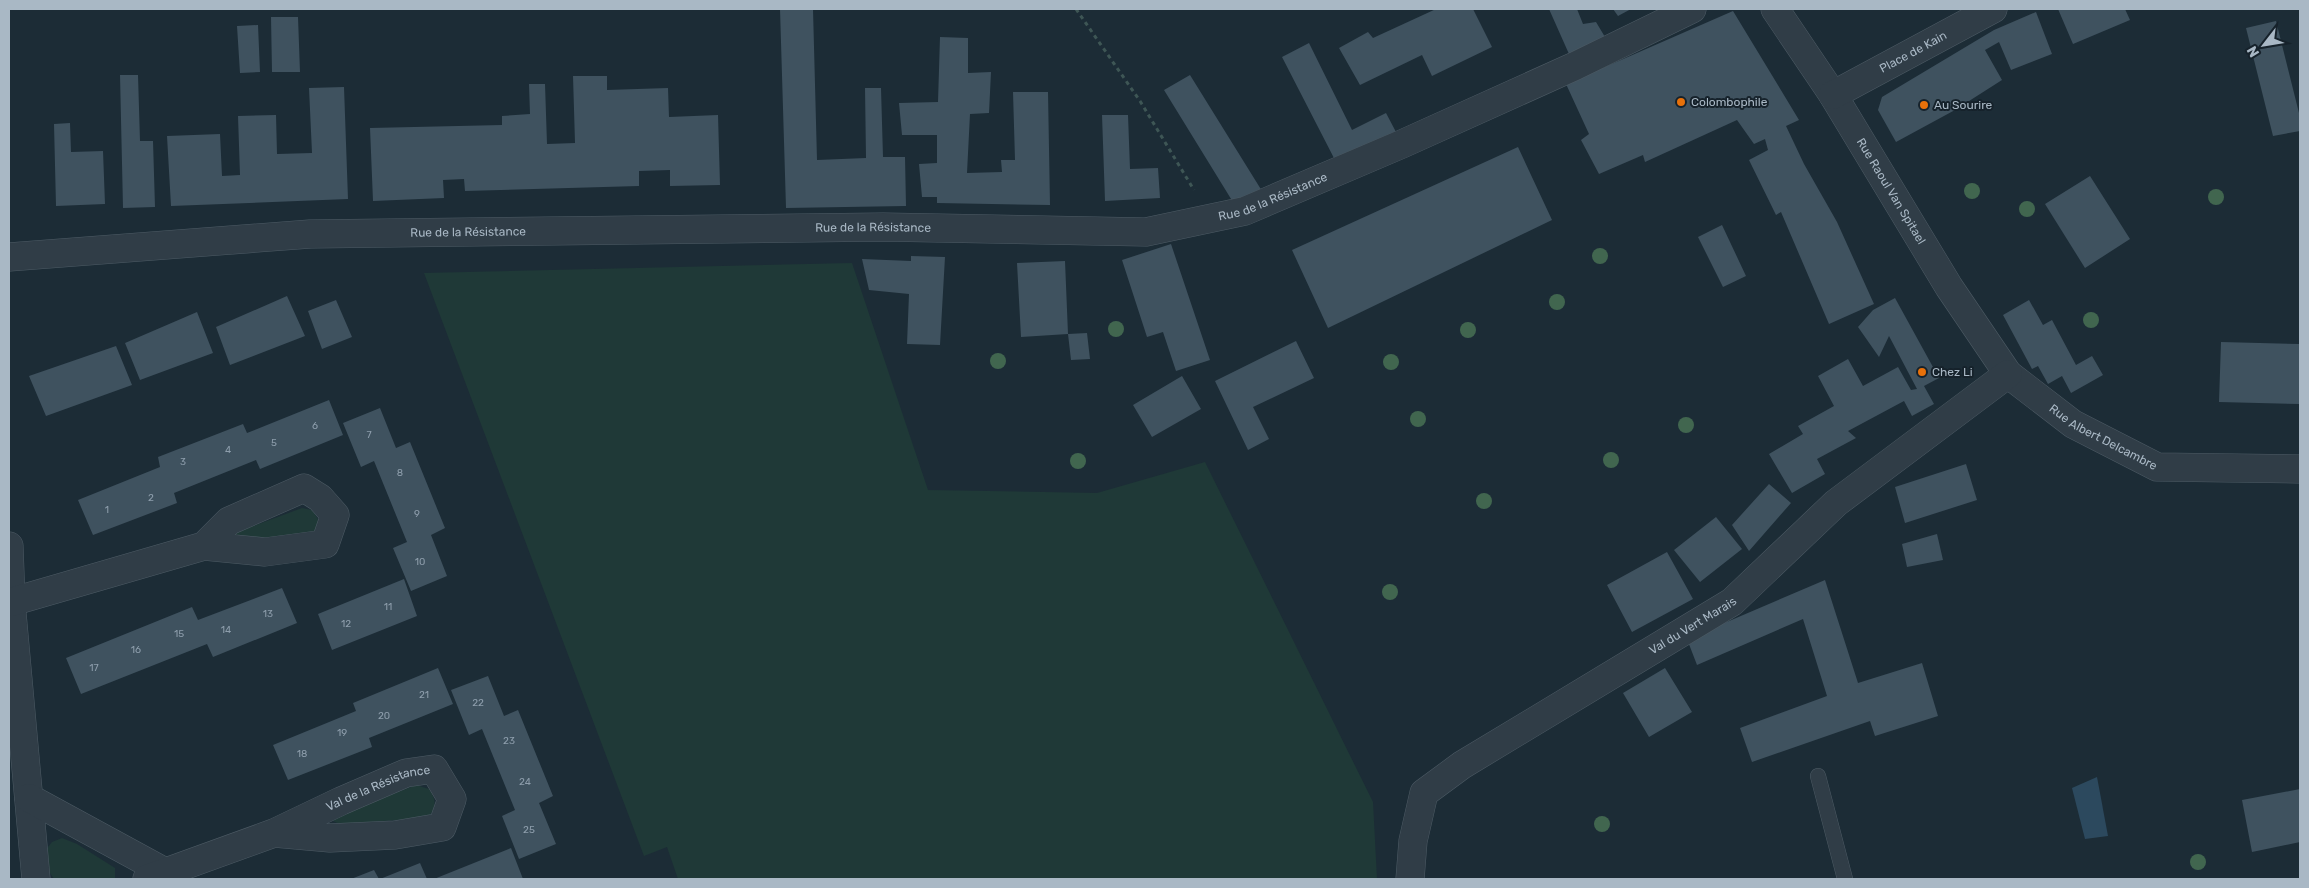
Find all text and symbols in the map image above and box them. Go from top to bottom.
north arrow [2239,20,2289,70]
street label: Place de Kain [1877,28,1949,76]
text: N [2243,43,2263,60]
place label: Colombophile [1691,95,1768,109]
marker: Colombophile [1675,96,1687,108]
place label: Au Sourire [1934,98,1993,112]
marker: Au Sourire [1918,99,1930,111]
street label: Rue Raoul Van Spitael [1854,135,1929,247]
street label: Rue de la Résistance [1217,170,1330,223]
street label: Rue de la Résistance [815,220,931,235]
street label: Rue de la Résistance [410,224,526,240]
place label: Chez Li [1932,365,1973,379]
marker: Chez Li [1916,366,1928,378]
street label: Rue Albert Delcambre [2047,401,2160,473]
house number: 6 [312,420,318,432]
house number: 7 [366,429,372,441]
house number: 5 [271,437,277,449]
house number: 4 [225,444,231,456]
house number: 3 [180,456,186,468]
house number: 8 [397,467,403,479]
house number: 2 [148,492,154,504]
house number: 1 [105,504,109,516]
house number: 9 [414,508,420,520]
house number: 10 [415,556,425,568]
street label: Val du Vert Marais [1647,594,1739,657]
house number: 11 [384,601,392,613]
house number: 13 [263,608,273,620]
house number: 12 [341,618,351,630]
house number: 14 [221,624,231,636]
house number: 15 [174,628,184,640]
house number: 16 [131,644,141,656]
house number: 17 [89,662,99,674]
house number: 21 [419,689,429,701]
house number: 22 [472,697,484,709]
house number: 20 [378,710,390,722]
house number: 19 [337,727,347,739]
house number: 23 [503,735,515,747]
house number: 18 [297,748,307,760]
street label: Val de la Résistance [324,763,431,814]
house number: 24 [519,776,531,788]
house number: 25 [523,824,535,836]

